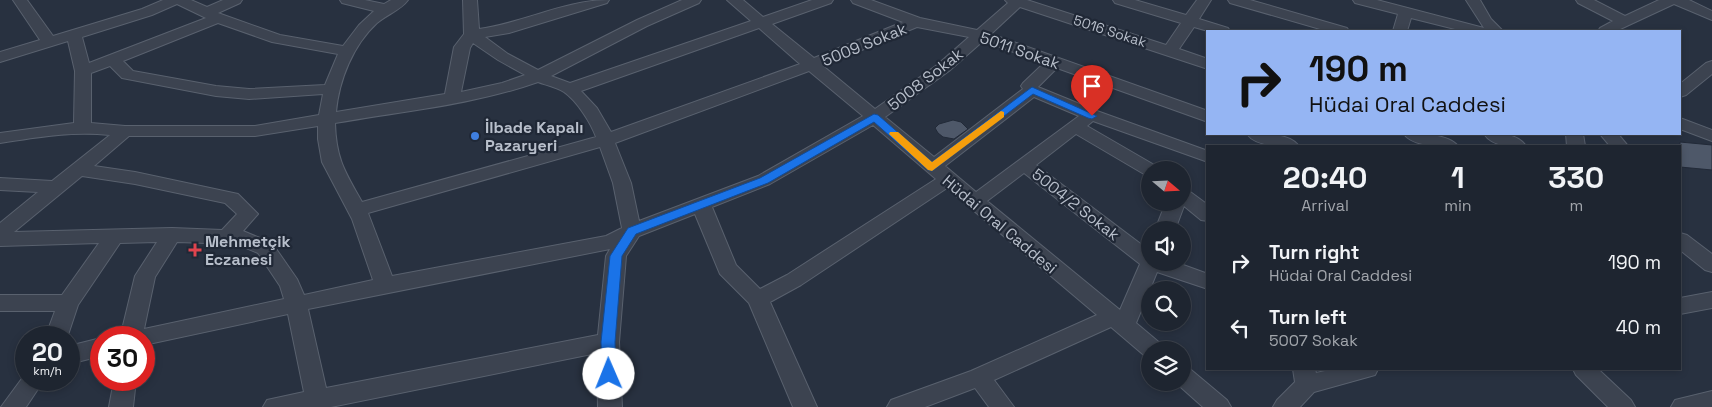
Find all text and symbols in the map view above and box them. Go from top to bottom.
street label: 5016 Sokak [1071,11,1149,51]
street label: 5009 Sokak [819,18,910,71]
street label: 5011 Sokak [977,27,1063,74]
street label: 5008 Sokak [883,43,968,115]
text: 190 m [1309,47,1408,91]
icon: right [1226,50,1291,115]
pin [1071,65,1113,116]
icon: arrive [1078,72,1106,100]
text: Hüdai Oral Caddesi [1309,90,1506,118]
place label: İlbade Kapalı Pazaryeri [485,117,584,156]
marker: İlbade Kapalı Pazaryeri [469,130,481,142]
text: 20:40 [1283,158,1367,197]
text: 1 [1451,158,1465,197]
text: 330 [1548,158,1604,197]
north arrow [1141,161,1191,211]
map controls [1141,161,1191,391]
street label: 5004/2 Sokak [1028,164,1124,245]
street label: Hüdai Oral Caddesi [938,170,1061,278]
text: Arrival [1301,195,1349,216]
text: min [1444,195,1472,216]
text: m [1569,195,1583,216]
button: sound [1141,221,1191,271]
place label: Mehmetçik Eczanesi [205,231,291,270]
text: Turn right [1269,240,1359,265]
marker: Mehmetçik Eczanesi [189,244,201,256]
icon: right [1226,249,1254,277]
text: 190 m [1608,250,1661,275]
text: Hüdai Oral Caddesi [1269,265,1412,286]
button: search [1141,281,1191,331]
text: Turn left [1269,305,1347,330]
icon: left [1226,314,1254,342]
text: 40 m [1616,315,1661,340]
speed limit sign: 30 [90,326,155,391]
text: 5007 Sokak [1269,330,1358,351]
text: 20 [32,336,63,368]
button: layers [1141,341,1191,391]
position arrow [582,347,634,399]
text: km/h [33,363,62,379]

